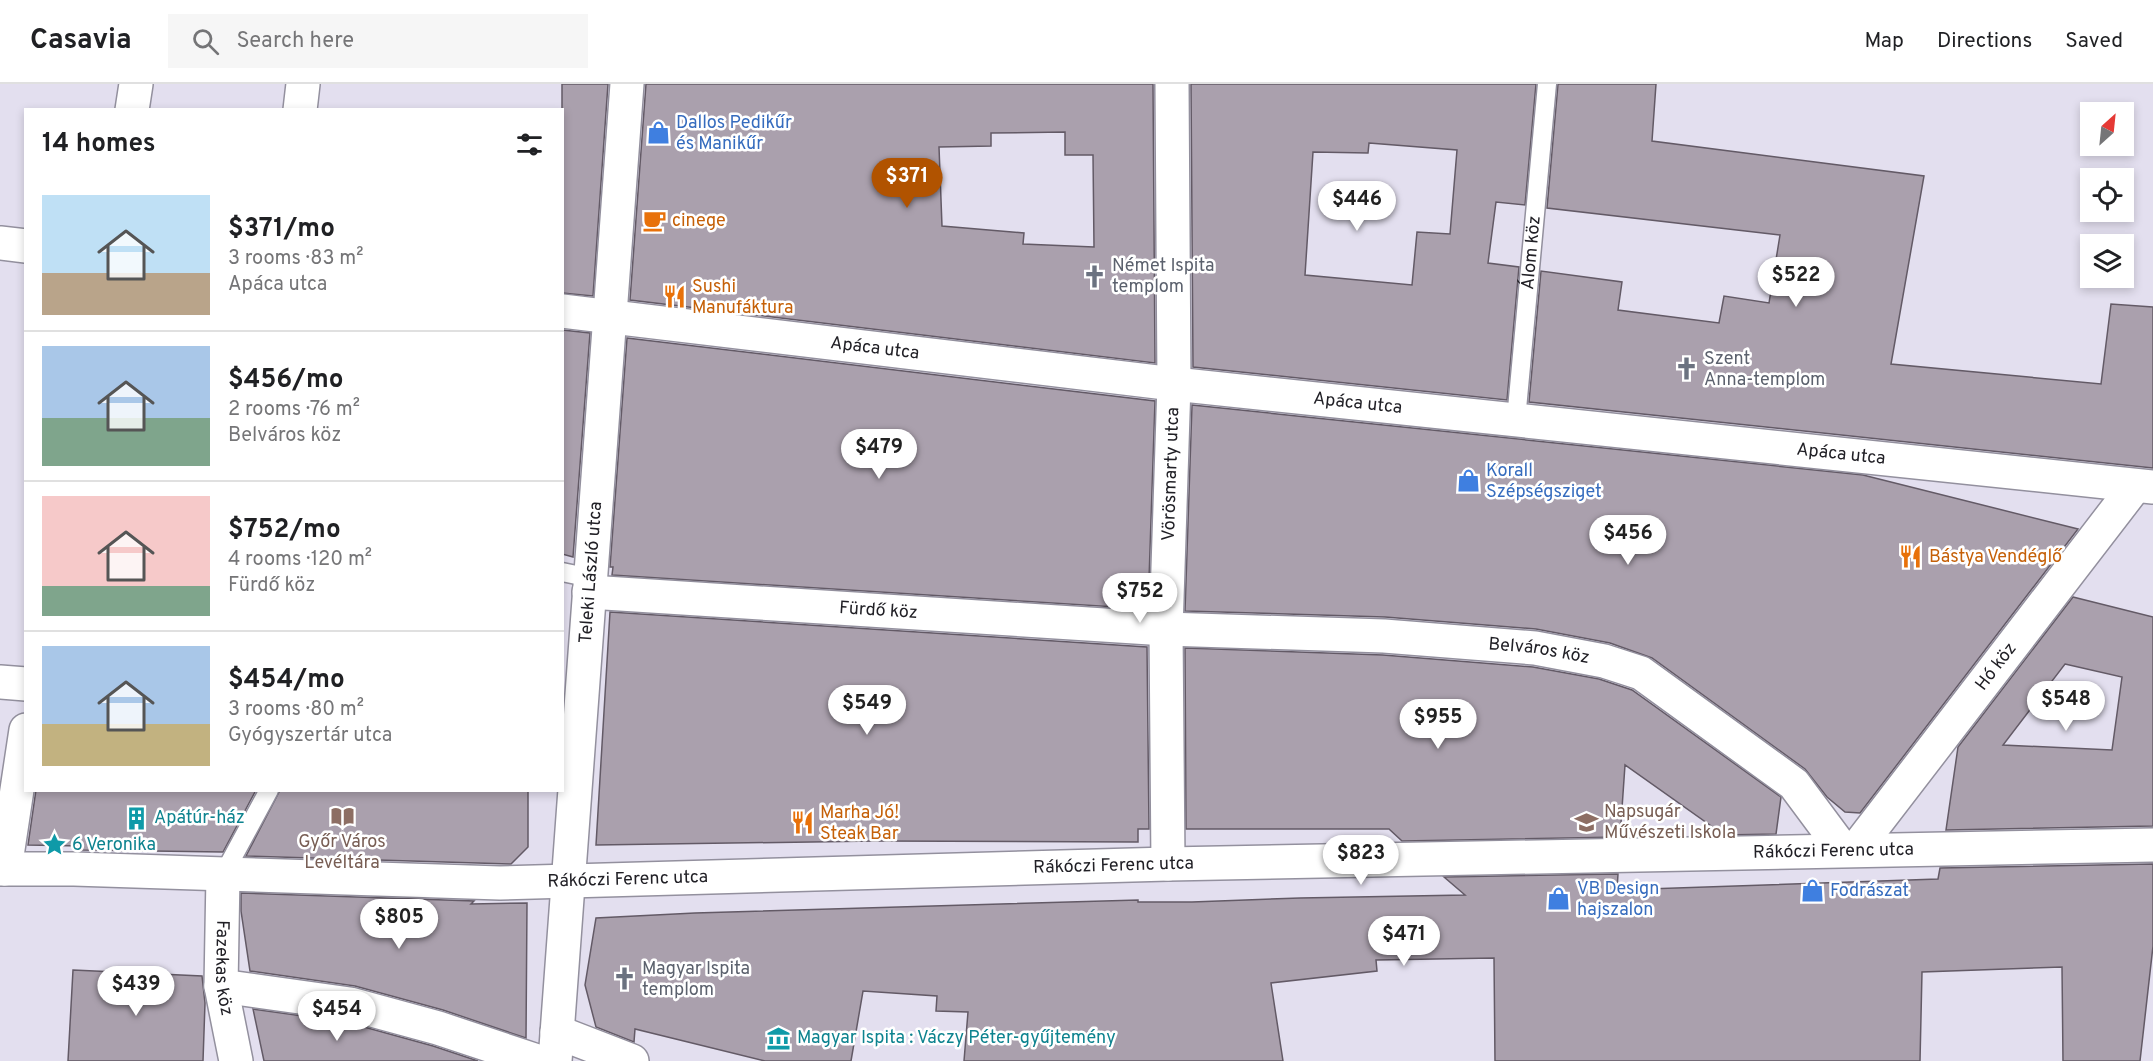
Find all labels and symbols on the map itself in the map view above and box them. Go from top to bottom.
north arrow [2080,102,2134,156]
place label: Dallos Pedikűr és Manikűr [676,112,792,156]
shop icon: Dallos Pedikűr és Manikűr [645,120,671,146]
pin: $371 [871,158,943,209]
pin: $446 [1321,181,1393,232]
cafe icon: cinege [641,208,667,234]
place label: cinege [672,210,726,233]
street label: Álom köz [1515,215,1546,291]
place label: Német Ispita templom [1112,255,1215,299]
pin: $522 [1760,257,1832,308]
church icon: Német Ispita templom [1081,263,1107,289]
place label: Sushi Manufáktura [692,276,793,320]
restaurant icon: Sushi Manufáktura [661,284,687,310]
street label: Apáca utca [829,332,921,365]
place label: Szent Anna-templom [1704,348,1825,392]
church icon: Szent Anna-templom [1673,356,1699,382]
street label: Apáca utca [1312,387,1403,419]
street label: Vörösmarty utca [1157,407,1185,541]
pin: $479 [843,429,915,480]
street label: Apáca utca [1795,438,1887,470]
place label: Korall Szépségsziget [1486,460,1602,504]
shop icon: Korall Szépségsziget [1455,468,1481,494]
street label: Teleki László utca [574,501,608,644]
pin: $456 [1592,515,1664,566]
restaurant icon: Bástya Vendéglő [1898,544,1924,570]
place label: Bástya Vendéglő [1929,546,2063,569]
pin: $752 [1104,573,1176,624]
street label: Fürdő köz [838,597,918,625]
street label: Belváros köz [1487,633,1591,670]
street label: Hó köz [1970,638,2022,695]
pin: $548 [2030,681,2102,732]
pin: $549 [831,685,903,736]
pin: $955 [1402,699,1474,750]
place label: Napsugár Művészeti Iskola [1604,801,1736,845]
place label: Marha Jó! Steak Bar [820,802,899,846]
library icon: Győr Város Levéltára [329,803,355,829]
building icon: Apátúr-ház [123,805,149,831]
place label: Apátúr-ház [154,807,245,830]
school or university icon: Napsugár Művészeti Iskola [1573,809,1599,835]
restaurant icon: Marha Jó! Steak Bar [789,810,815,836]
place label: Győr Város Levéltára [298,831,386,875]
place icon: 6 Veronika [41,832,67,858]
place label: 6 Veronika [72,834,156,857]
pin: $823 [1325,835,1397,886]
street label: Rákóczi Ferenc utca [1753,838,1914,864]
street label: Rákóczi Ferenc utca [1033,852,1194,879]
street label: Rákóczi Ferenc utca [547,866,709,893]
place label: VB Design hajszalon [1577,878,1659,922]
shop icon: Fodrászat [1799,878,1825,904]
place label: Fodrászat [1830,880,1909,903]
shop icon: VB Design hajszalon [1546,886,1572,912]
pin: $805 [363,899,435,950]
pin: $471 [1368,916,1440,967]
street label: Fazekas köz [209,920,238,1018]
place label: Magyar Ispita templom [642,958,750,1002]
pin: $439 [100,966,172,1017]
church icon: Magyar Ispita templom [611,966,637,992]
pin: $454 [301,991,373,1042]
museum icon: Magyar Ispita : Váczy Péter-gyűjtemény [766,1025,792,1051]
place label: Magyar Ispita : Váczy Péter-gyűjtemény [797,1027,1116,1050]

